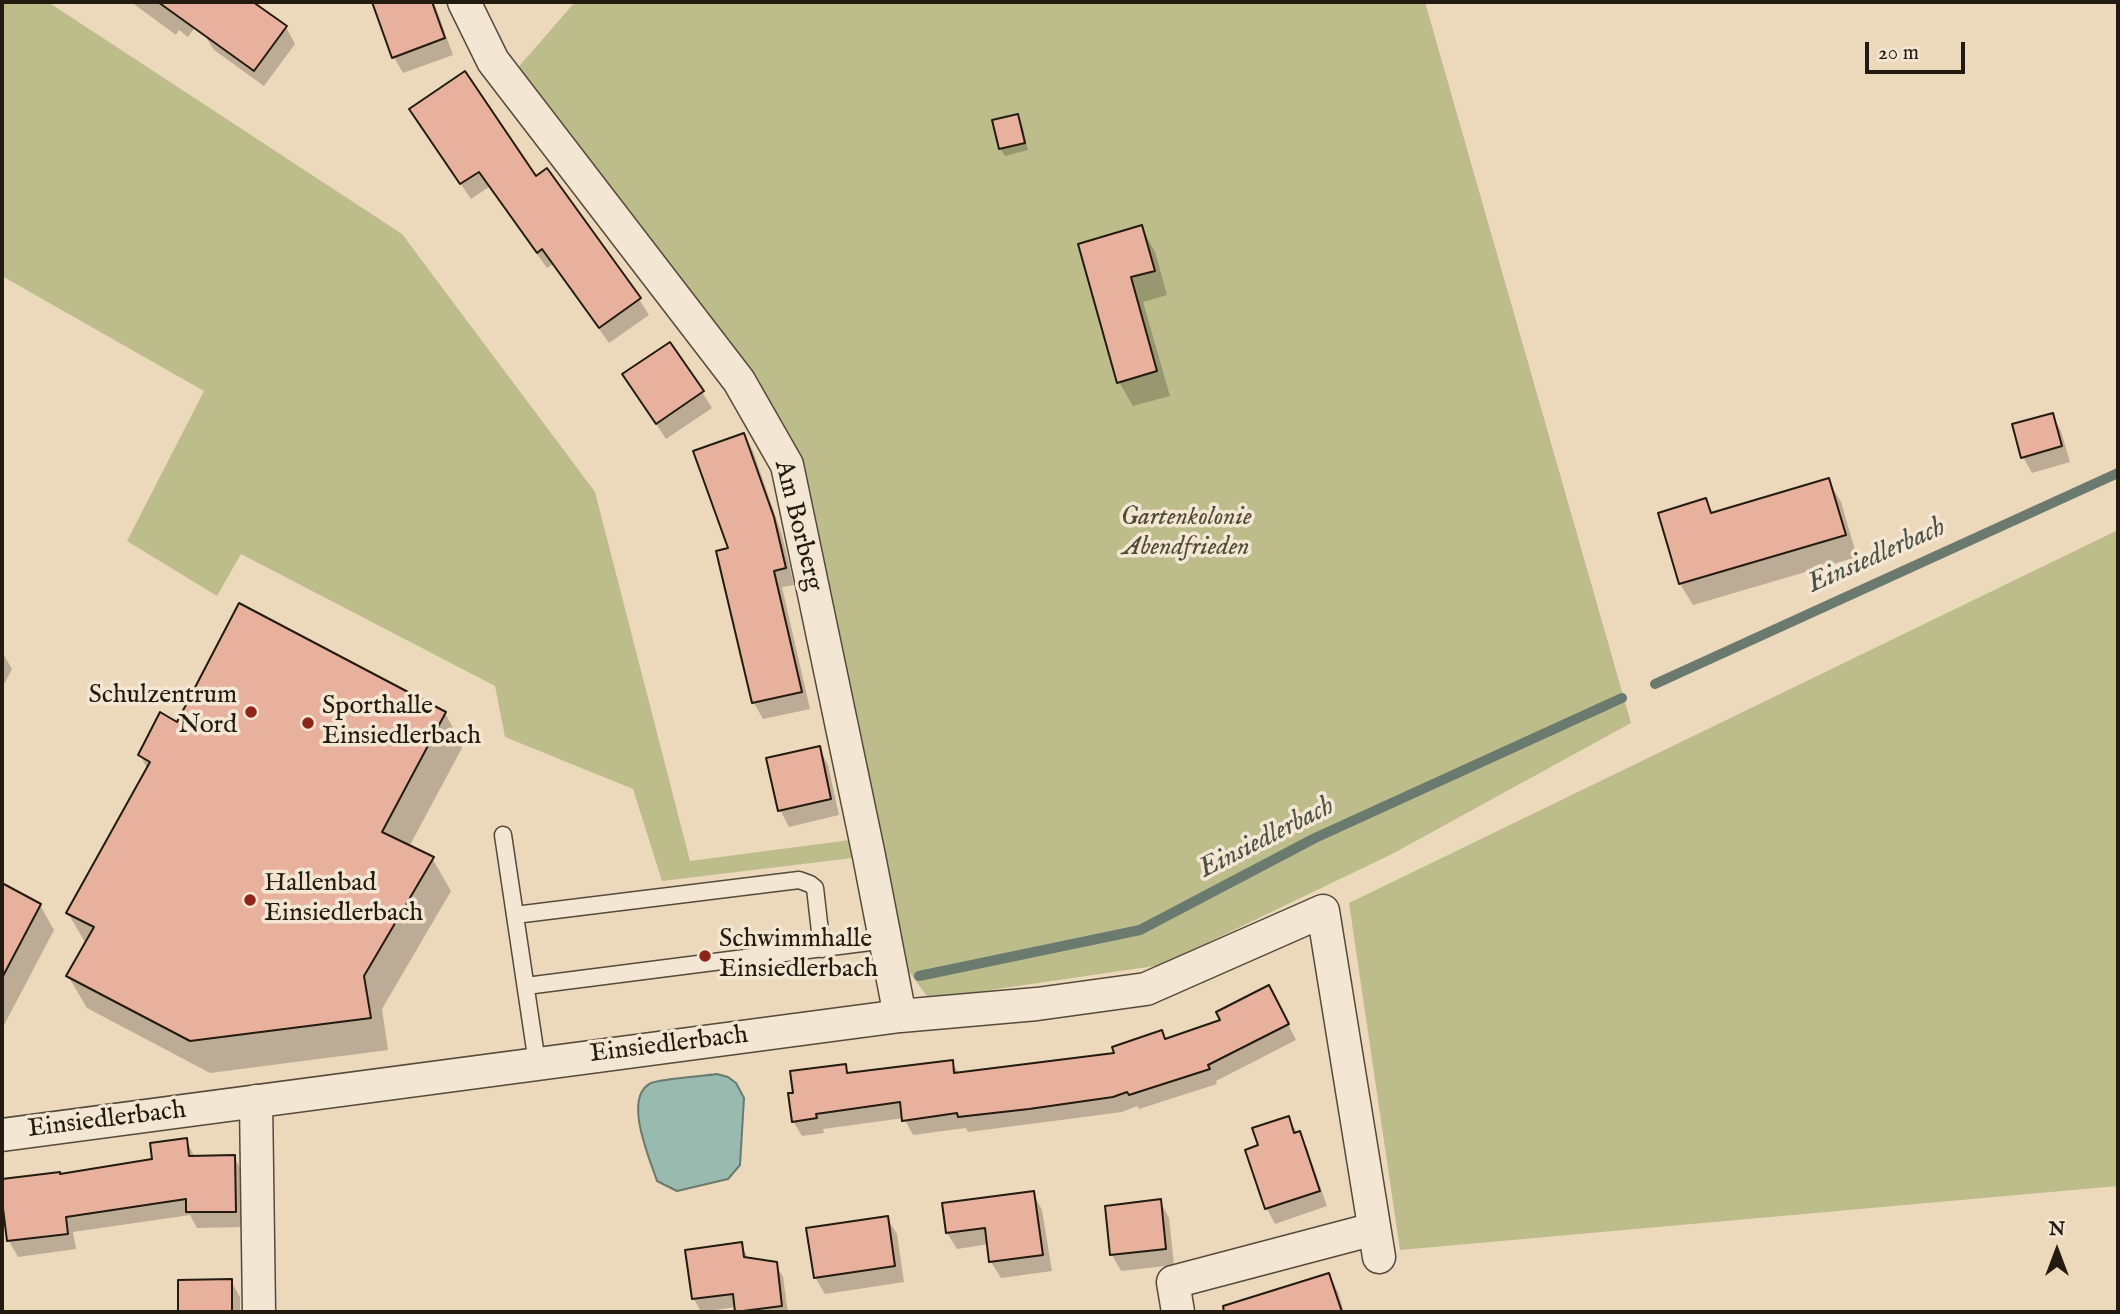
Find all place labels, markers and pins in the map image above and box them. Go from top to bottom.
place label: Schulzentrum Nord [88,681,237,742]
place label: Sporthalle Einsiedlerbach [322,692,481,754]
marker: Schulzentrum Nord [243,704,259,720]
marker: Sporthalle Einsiedlerbach [300,715,316,731]
place label: Hallenbad Einsiedlerbach [264,869,423,931]
marker: Hallenbad Einsiedlerbach [242,892,258,908]
place label: Schwimmhalle Einsiedlerbach [719,925,878,986]
marker: Schwimmhalle Einsiedlerbach [697,948,713,964]

